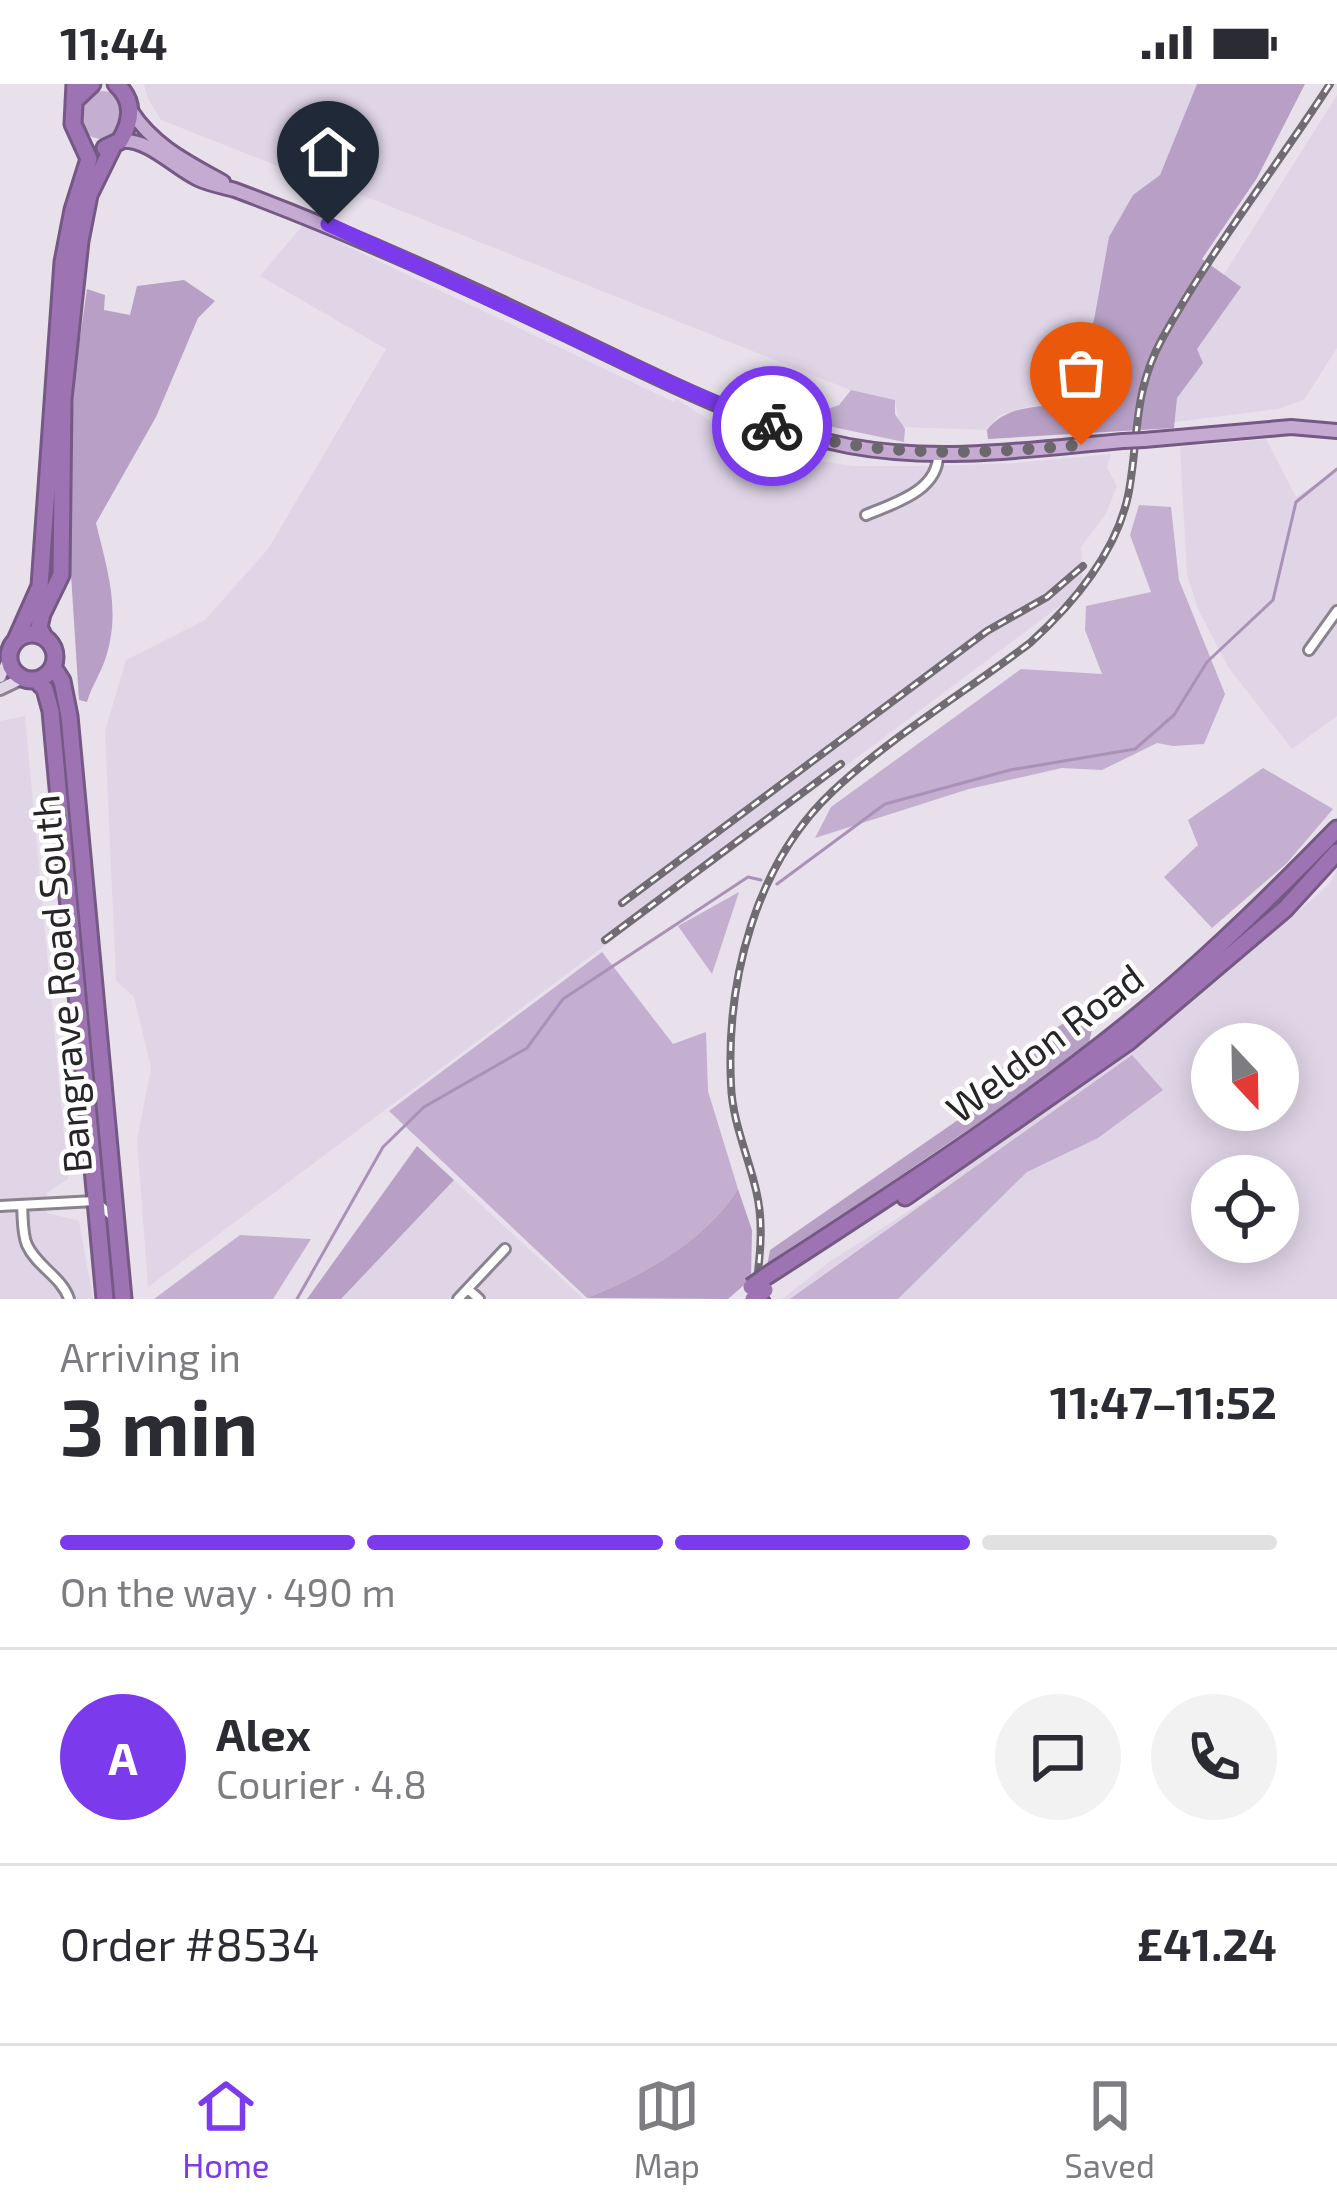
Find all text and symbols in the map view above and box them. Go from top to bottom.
text: 11:44 [60,15,168,69]
pin [277,101,379,224]
icon: home [295,119,361,185]
pin [1030,322,1132,445]
icon: bag [1048,340,1114,406]
courier [712,366,832,486]
icon: bike [739,393,805,459]
street label: Bangrave Road South [20,793,100,1175]
street label: Weldon Road [936,953,1152,1131]
north arrow [1191,1023,1299,1131]
map controls [1191,1023,1299,1263]
button: locate [1191,1155,1299,1263]
text: Arriving in [60,1333,241,1380]
text: 11:47–11:52 [1050,1374,1277,1428]
text: 3 min [60,1378,258,1472]
text: On the way · 490 m [60,1568,396,1615]
button: chat [995,1694,1121,1820]
button: phone [1151,1694,1277,1820]
text: Alex [216,1706,311,1760]
text: A [108,1730,138,1784]
text: Courier · 4.8 [216,1760,427,1807]
text: Order #8534 [60,1916,320,1970]
text: £41.24 [1137,1916,1277,1970]
tab: Home [182,2073,270,2185]
tab: Map [634,2073,700,2185]
tab: Saved [1064,2073,1155,2185]

